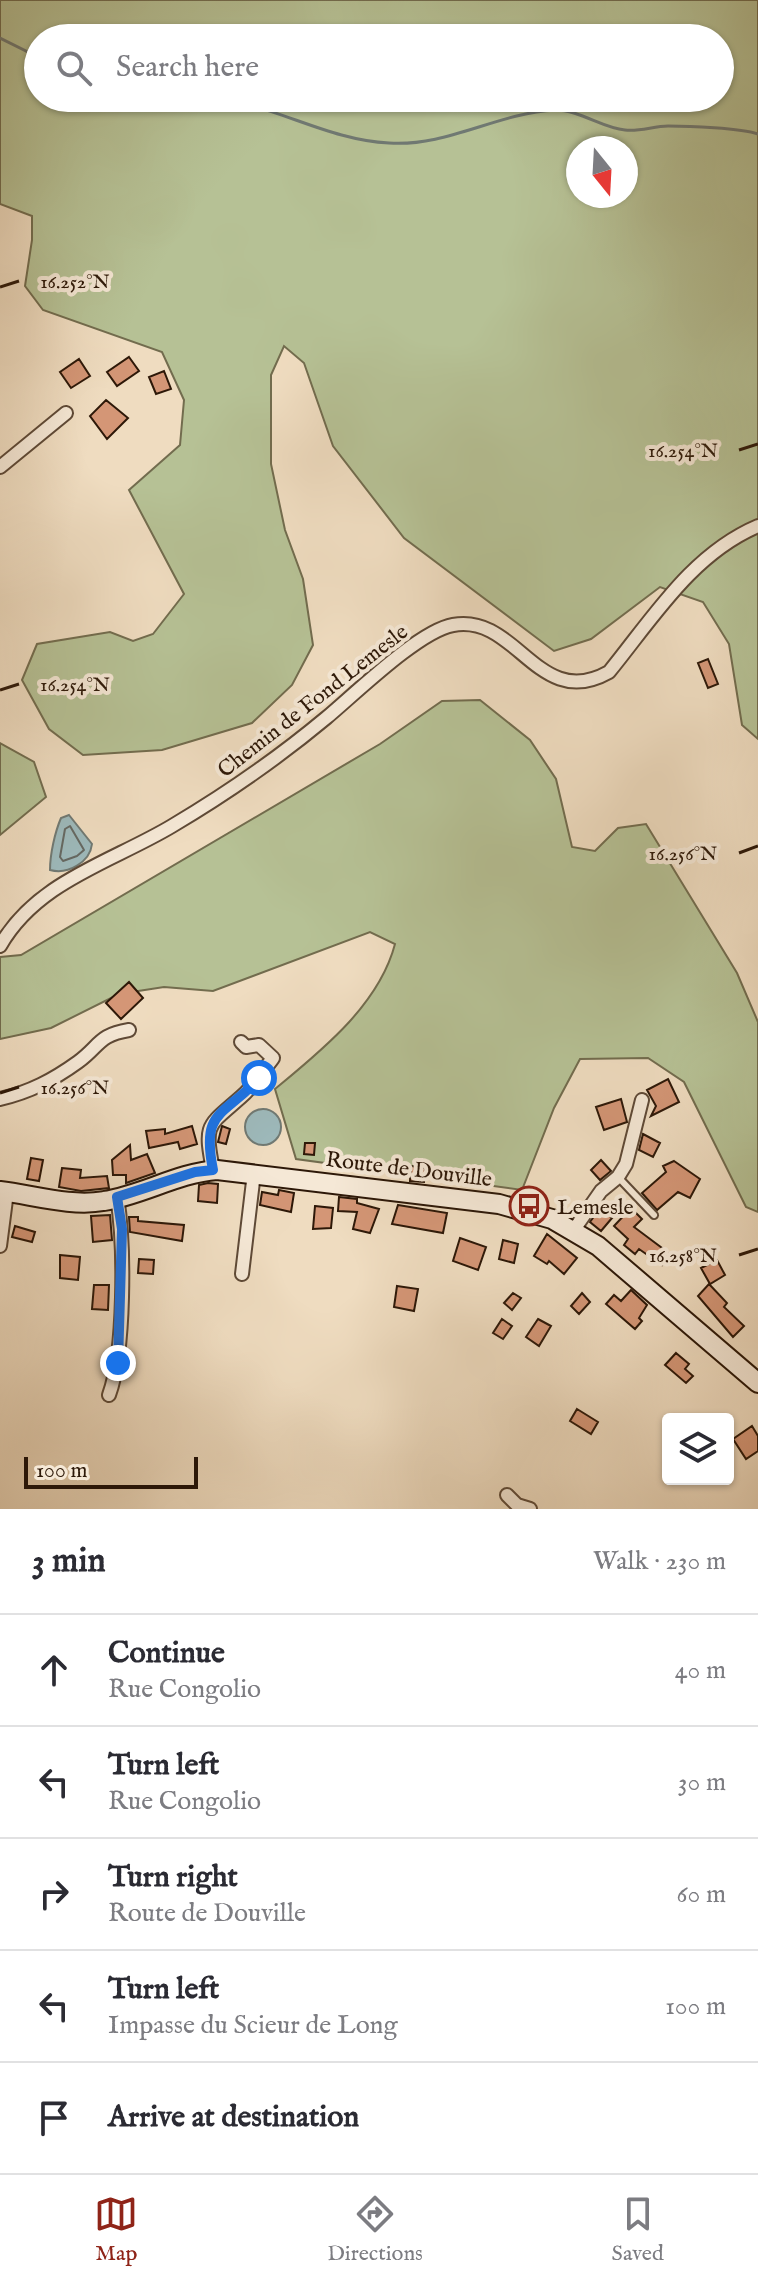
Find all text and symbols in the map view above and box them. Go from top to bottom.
search box [24,24,734,112]
icon: search [52,46,96,90]
text: Search here [116,49,259,87]
north arrow [566,136,638,208]
text: 16.252°N [40,270,110,295]
text: 16.254°N [648,439,718,464]
street label: Chemin de Fond Lemesle [212,619,414,785]
text: 16.254°N [40,673,110,698]
text: 16.256°N [649,842,717,867]
route start [241,1060,277,1096]
text: 16.256°N [41,1076,109,1101]
street label: Route de Douville [324,1146,494,1194]
bus stop icon: Lemesle [508,1185,550,1227]
place label: Lemesle [557,1194,634,1222]
text: 16.258°N [649,1244,717,1269]
route end [100,1345,136,1381]
map controls [662,1413,734,1485]
button: layers [662,1413,734,1485]
scale bar [24,1453,198,1489]
text: 100 m [36,1457,88,1485]
text: 3 min [32,1540,106,1583]
text: Walk · 230 m [593,1545,726,1578]
text: Continue [108,1635,225,1673]
icon: ahead [32,1648,76,1692]
text: 40 m [675,1654,726,1687]
text: Rue Congolio [108,1673,261,1706]
text: Turn left [108,1747,219,1785]
icon: left [32,1760,76,1804]
text: 30 m [678,1766,726,1799]
text: Rue Congolio [108,1785,261,1818]
text: Turn right [108,1859,238,1897]
icon: right [32,1872,76,1916]
text: 60 m [677,1878,726,1911]
text: Route de Douville [108,1897,306,1930]
text: Turn left [108,1971,219,2009]
icon: left [32,1984,76,2028]
text: 100 m [665,1990,726,2023]
text: Impasse du Scieur de Long [108,2009,398,2042]
icon: arrive [32,2096,76,2140]
text: Arrive at destination [108,2099,359,2137]
tab: Map [94,2192,138,2268]
tab: Directions [327,2192,423,2268]
tab: Saved [612,2192,664,2268]

